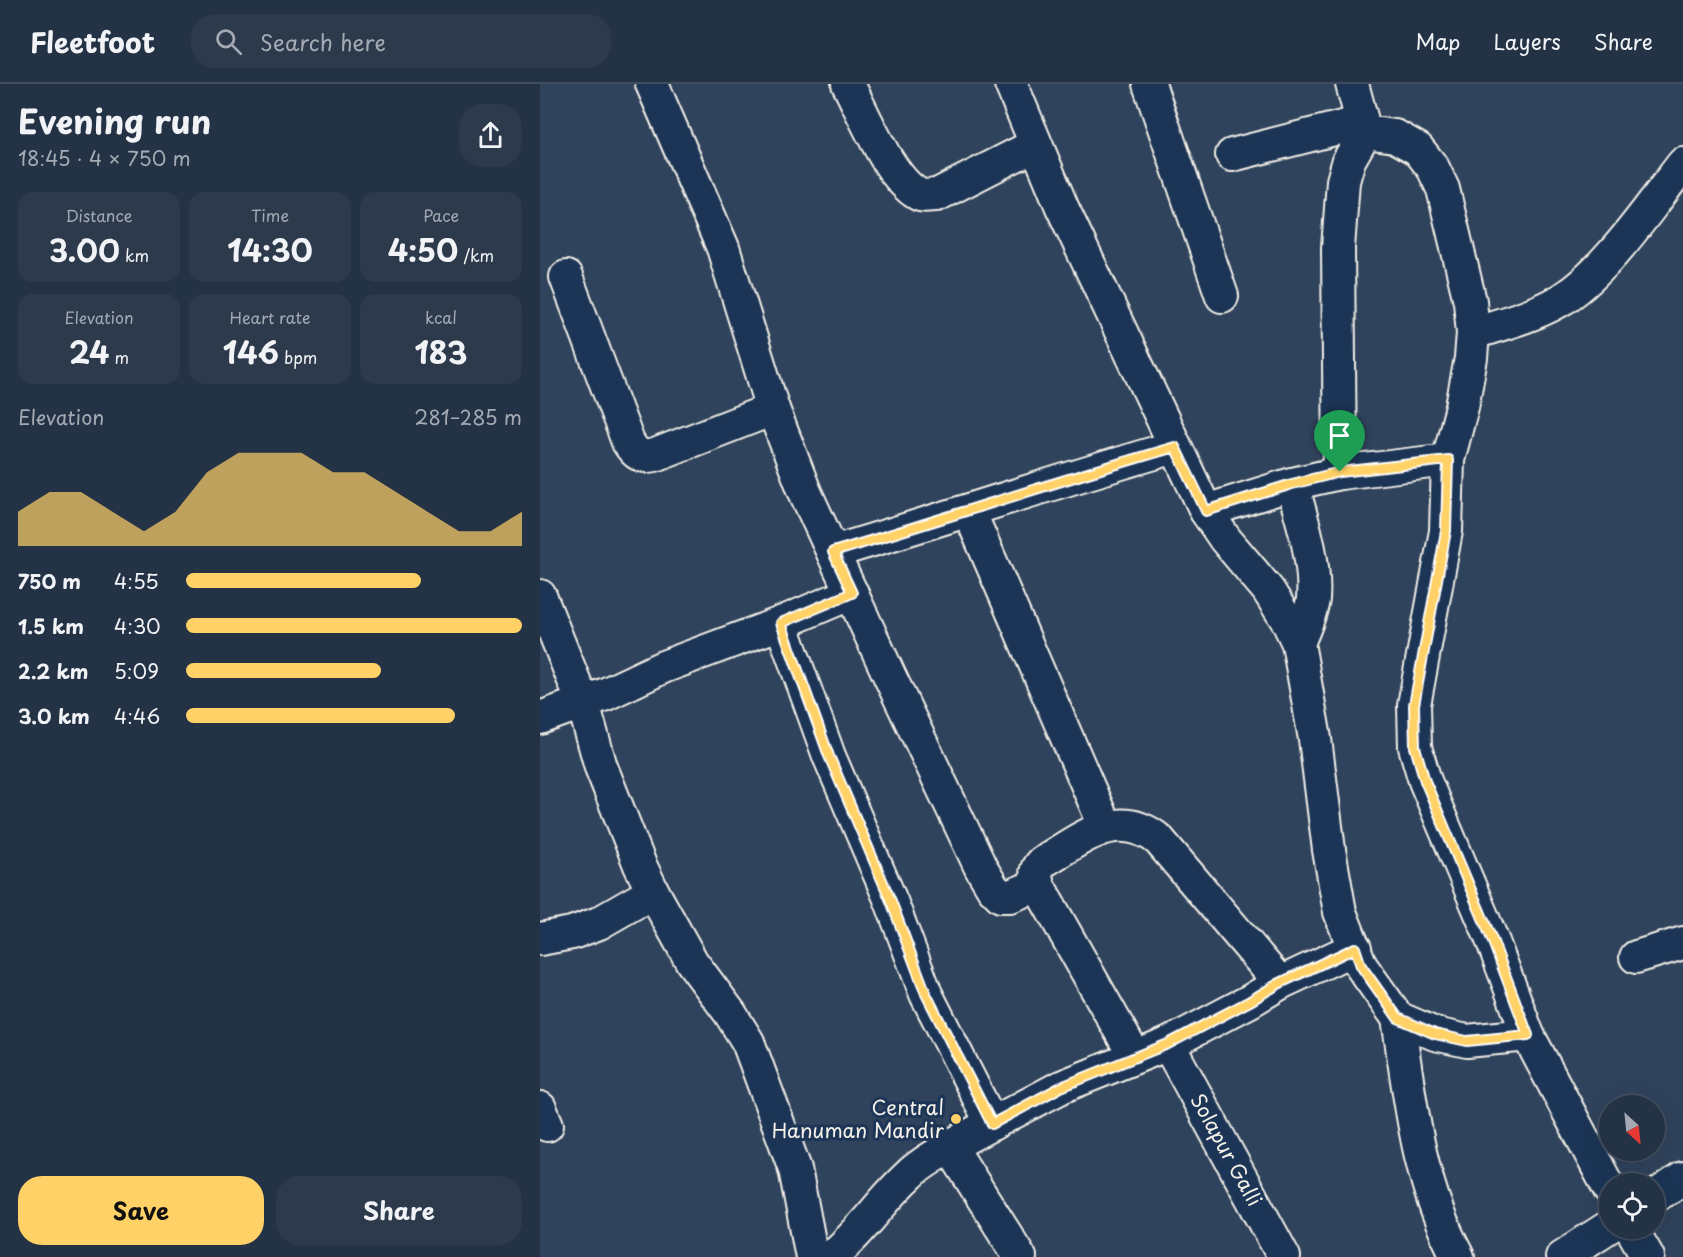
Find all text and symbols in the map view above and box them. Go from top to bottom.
search box [191,14,611,68]
text: Fleetfoot [30,20,155,63]
icon: search [212,25,245,58]
text: Search here [260,25,386,58]
text: Map [1416,25,1460,57]
text: Layers [1493,25,1561,57]
text: Share [1594,25,1653,57]
text: Evening run [18,95,211,145]
button: share [459,104,522,167]
text: 18:45 · 4 × 750 m [18,143,191,173]
text: Distance [65,203,133,227]
text: Time [251,203,289,227]
text: Pace [423,203,459,227]
text: 3.00 [49,227,120,272]
text: 14:30 [227,227,313,272]
text: 4:50 [388,227,458,272]
text: km [120,243,149,267]
text: /km [458,243,494,267]
text: Elevation [64,305,134,329]
text: Heart rate [230,305,310,329]
text: kcal [425,305,457,329]
text: 24 [69,329,109,374]
text: 146 [223,329,279,374]
text: 183 [414,329,468,374]
text: m [109,345,129,369]
text: bpm [279,345,317,369]
text: Elevation [18,402,104,432]
text: 281–285 m [414,402,522,432]
pin [1314,410,1365,472]
icon: arrive [1323,419,1356,452]
text: 750 m [18,566,81,596]
text: 4:55 [114,566,159,596]
text: 1.5 km [18,611,84,641]
text: 4:30 [114,611,161,641]
text: 2.2 km [18,656,88,686]
text: 5:09 [114,656,159,686]
text: 3.0 km [18,701,90,731]
text: 4:46 [114,701,160,731]
street label: Solapur Galli [1184,1088,1270,1211]
place label: Central Hanuman Mandir [772,1092,945,1145]
north arrow [1599,1095,1665,1161]
map controls [1599,1095,1665,1239]
marker: Central Hanuman Mandir [949,1112,963,1126]
button: locate [1599,1173,1665,1239]
button: Save [18,1176,264,1245]
button: Share [276,1176,522,1245]

